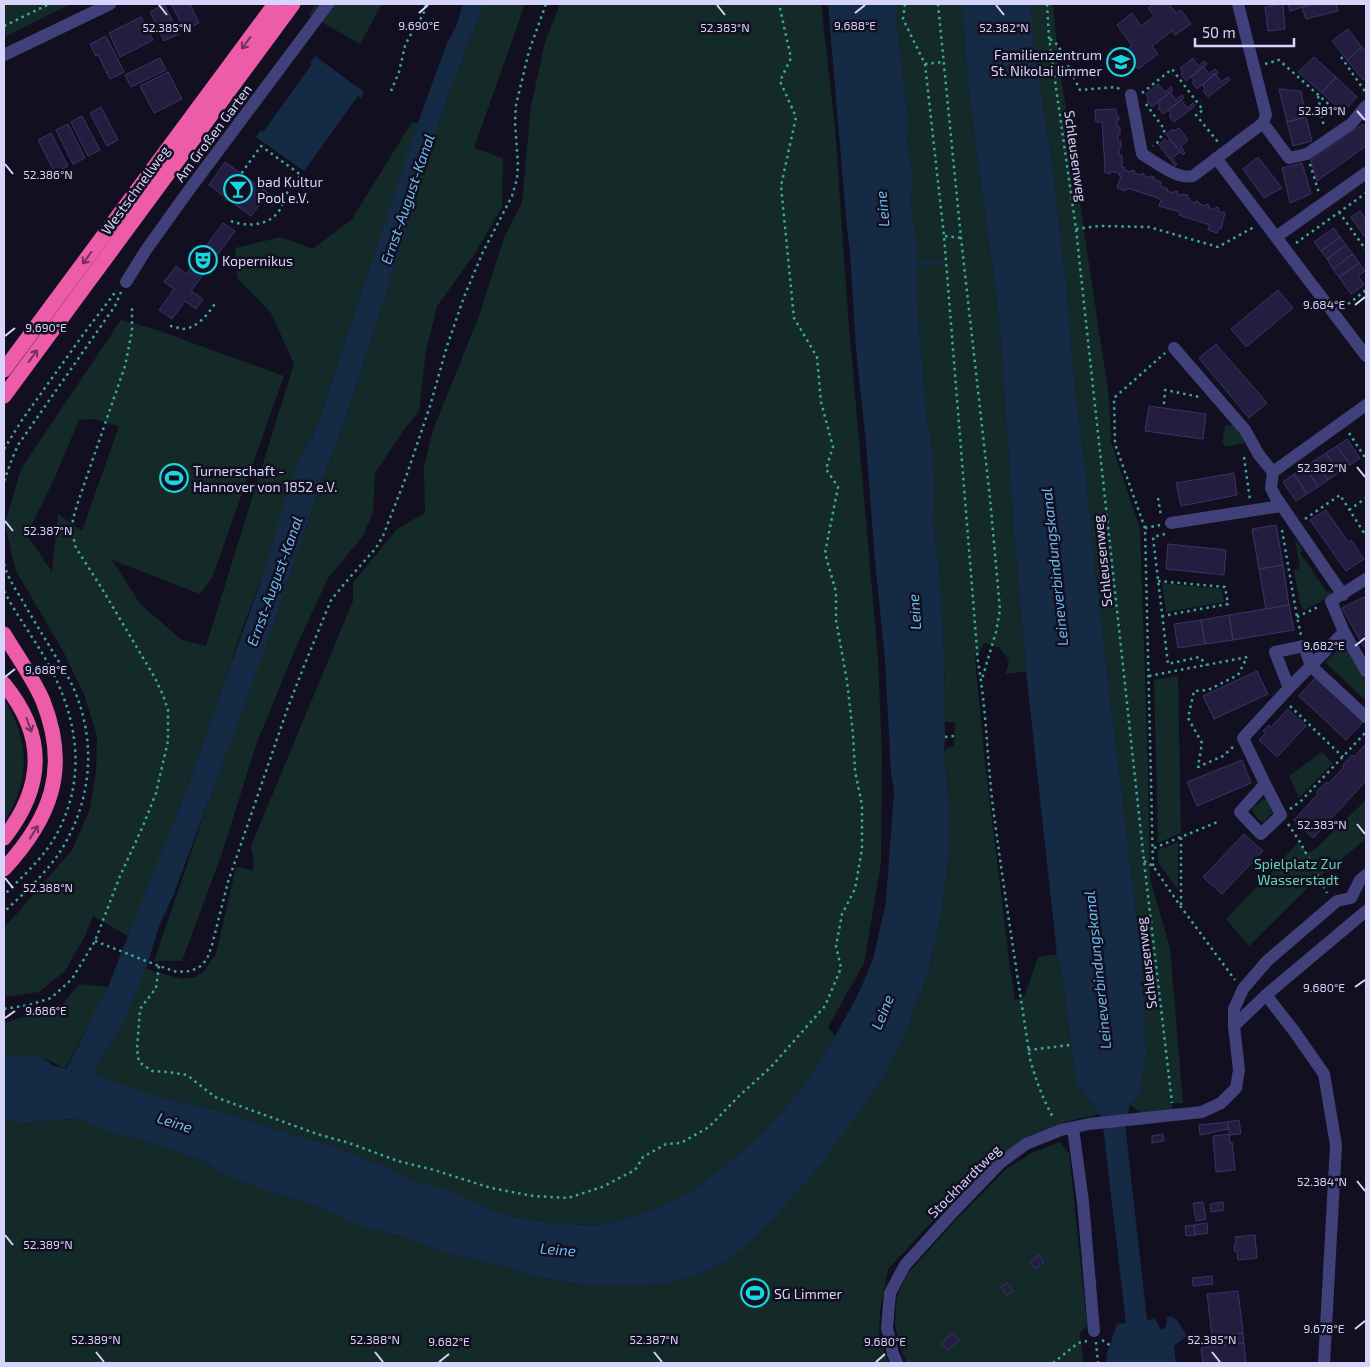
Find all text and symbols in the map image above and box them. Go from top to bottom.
scale bar [1195,15,1294,47]
text: 9.690°E [398,18,440,32]
text: 9.688°E [834,18,876,32]
text: 52.385°N [142,20,192,34]
text: 52.383°N [700,20,750,34]
text: 52.382°N [979,20,1029,34]
text: 50 m [1202,23,1236,41]
one-way arrow [241,36,251,50]
place label: Familienzentrum St. Nikolai limmer [991,46,1102,79]
school or university icon: Familienzentrum St. Nikolai limmer [1106,47,1136,77]
street label: Am Großen Garten [171,81,255,185]
text: 52.381°N [1298,103,1346,117]
street label: Schleusenweg [1061,109,1091,203]
water label: Ernst-August-Kanal [376,131,438,267]
street label: Westschnellweg [97,142,173,238]
text: 52.386°N [23,167,73,181]
place label: bad Kultur Pool e.V. [257,173,323,206]
bar icon: bad Kultur Pool e.V. [223,174,253,204]
water label: Leine [871,190,893,228]
theatre icon: Kopernikus [188,245,218,275]
one-way arrow [82,251,92,265]
place label: Kopernikus [222,252,293,269]
text: 9.684°E [1303,297,1345,311]
text: 9.690°E [25,320,67,334]
one-way arrow [27,350,38,364]
text: 52.382°N [1297,460,1347,474]
place label: Turnerschaft - Hannover von 1852 e.V. [193,462,337,495]
sports icon: Turnerschaft - Hannover von 1852 e.V. [159,463,189,493]
water label: Leineverbindungskanal [1037,487,1071,647]
water label: Ernst-August-Kanal [242,514,306,648]
street label: Schleusenweg [1089,514,1115,608]
text: 52.387°N [24,523,72,537]
water label: Leine [904,593,924,631]
text: 9.682°E [1303,638,1345,652]
text: 9.688°E [25,662,67,676]
one-way arrow [25,717,34,732]
text: 52.383°N [1297,817,1347,831]
one-way arrow [30,825,40,839]
park label: Spielplatz Zur Wasserstadt [1254,855,1342,888]
text: 52.388°N [23,880,73,894]
water label: Leineverbindungskanal [1080,890,1114,1050]
street label: Schleusenweg [1132,916,1160,1010]
text: 9.680°E [1303,980,1345,994]
water label: Leine [867,992,897,1032]
text: 9.686°E [25,1003,67,1017]
water label: Leine [155,1108,195,1136]
street label: Stockhardtweg [924,1141,1004,1221]
text: 52.384°N [1297,1174,1347,1188]
text: 52.389°N [23,1237,73,1251]
water label: Leine [539,1238,577,1260]
sports icon: SG Limmer [740,1278,770,1308]
place label: SG Limmer [774,1285,842,1302]
text: 9.678°E [1304,1321,1345,1335]
text: 52.389°N [71,1332,121,1346]
text: 52.388°N [350,1332,400,1346]
text: 52.387°N [630,1332,678,1346]
text: 52.385°N [1187,1332,1237,1346]
text: 9.682°E [428,1334,470,1348]
text: 9.680°E [864,1334,906,1348]

